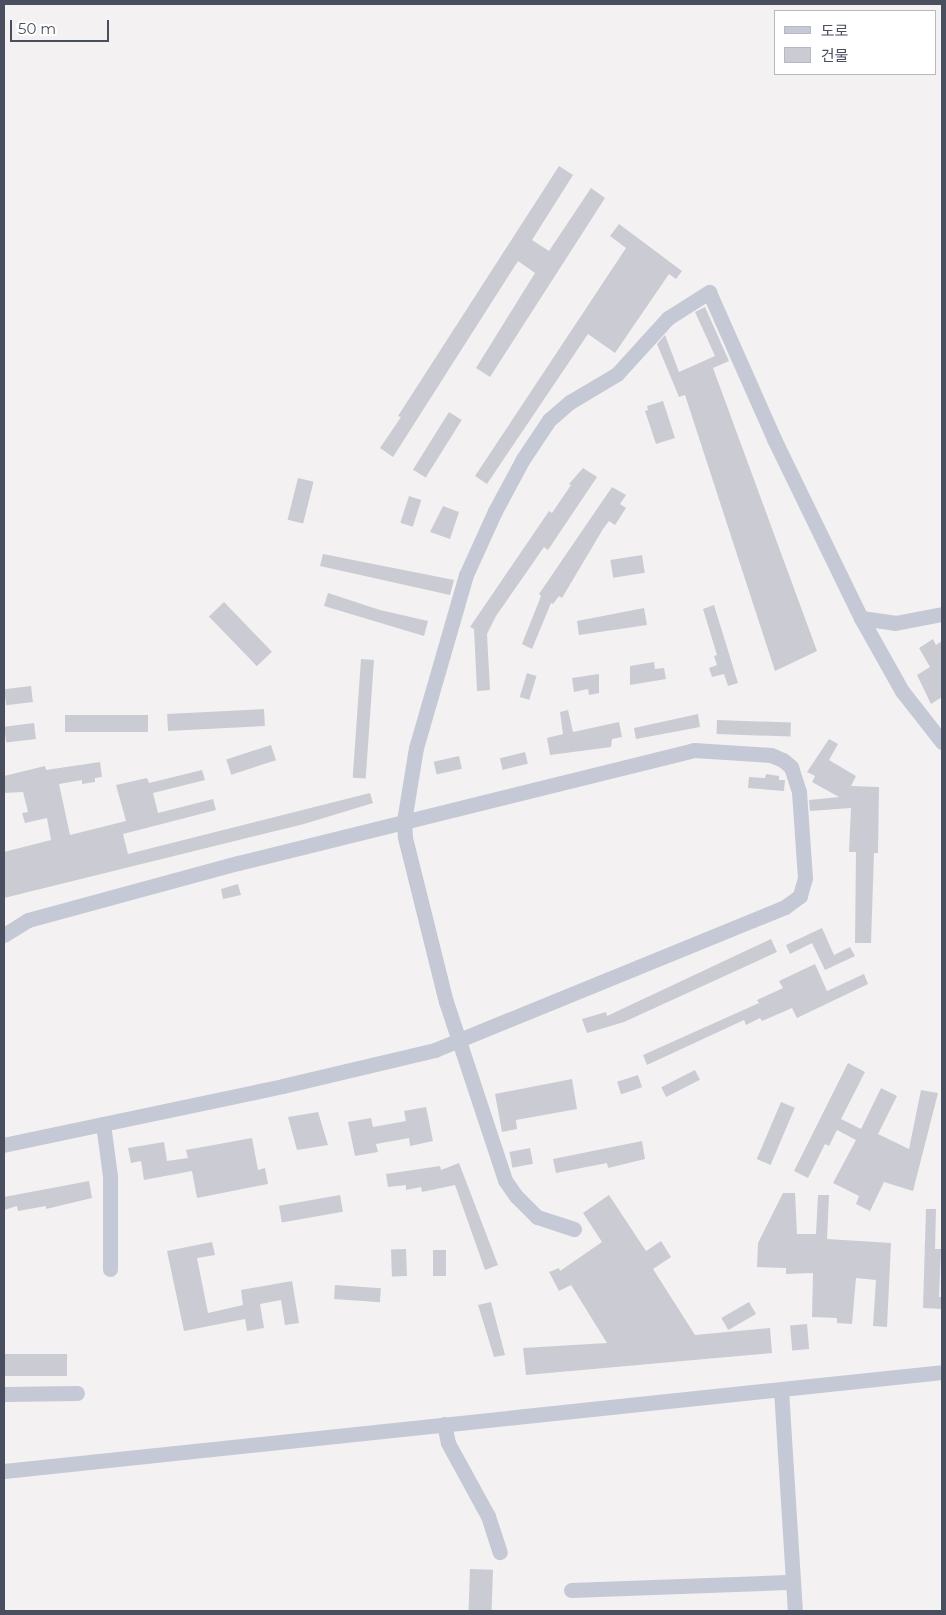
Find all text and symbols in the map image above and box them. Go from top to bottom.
scale bar [12,10,111,42]
legend [774,10,936,75]
text: 50 m [18,19,56,38]
text: 도로 [821,21,849,40]
text: 건물 [821,46,849,65]

